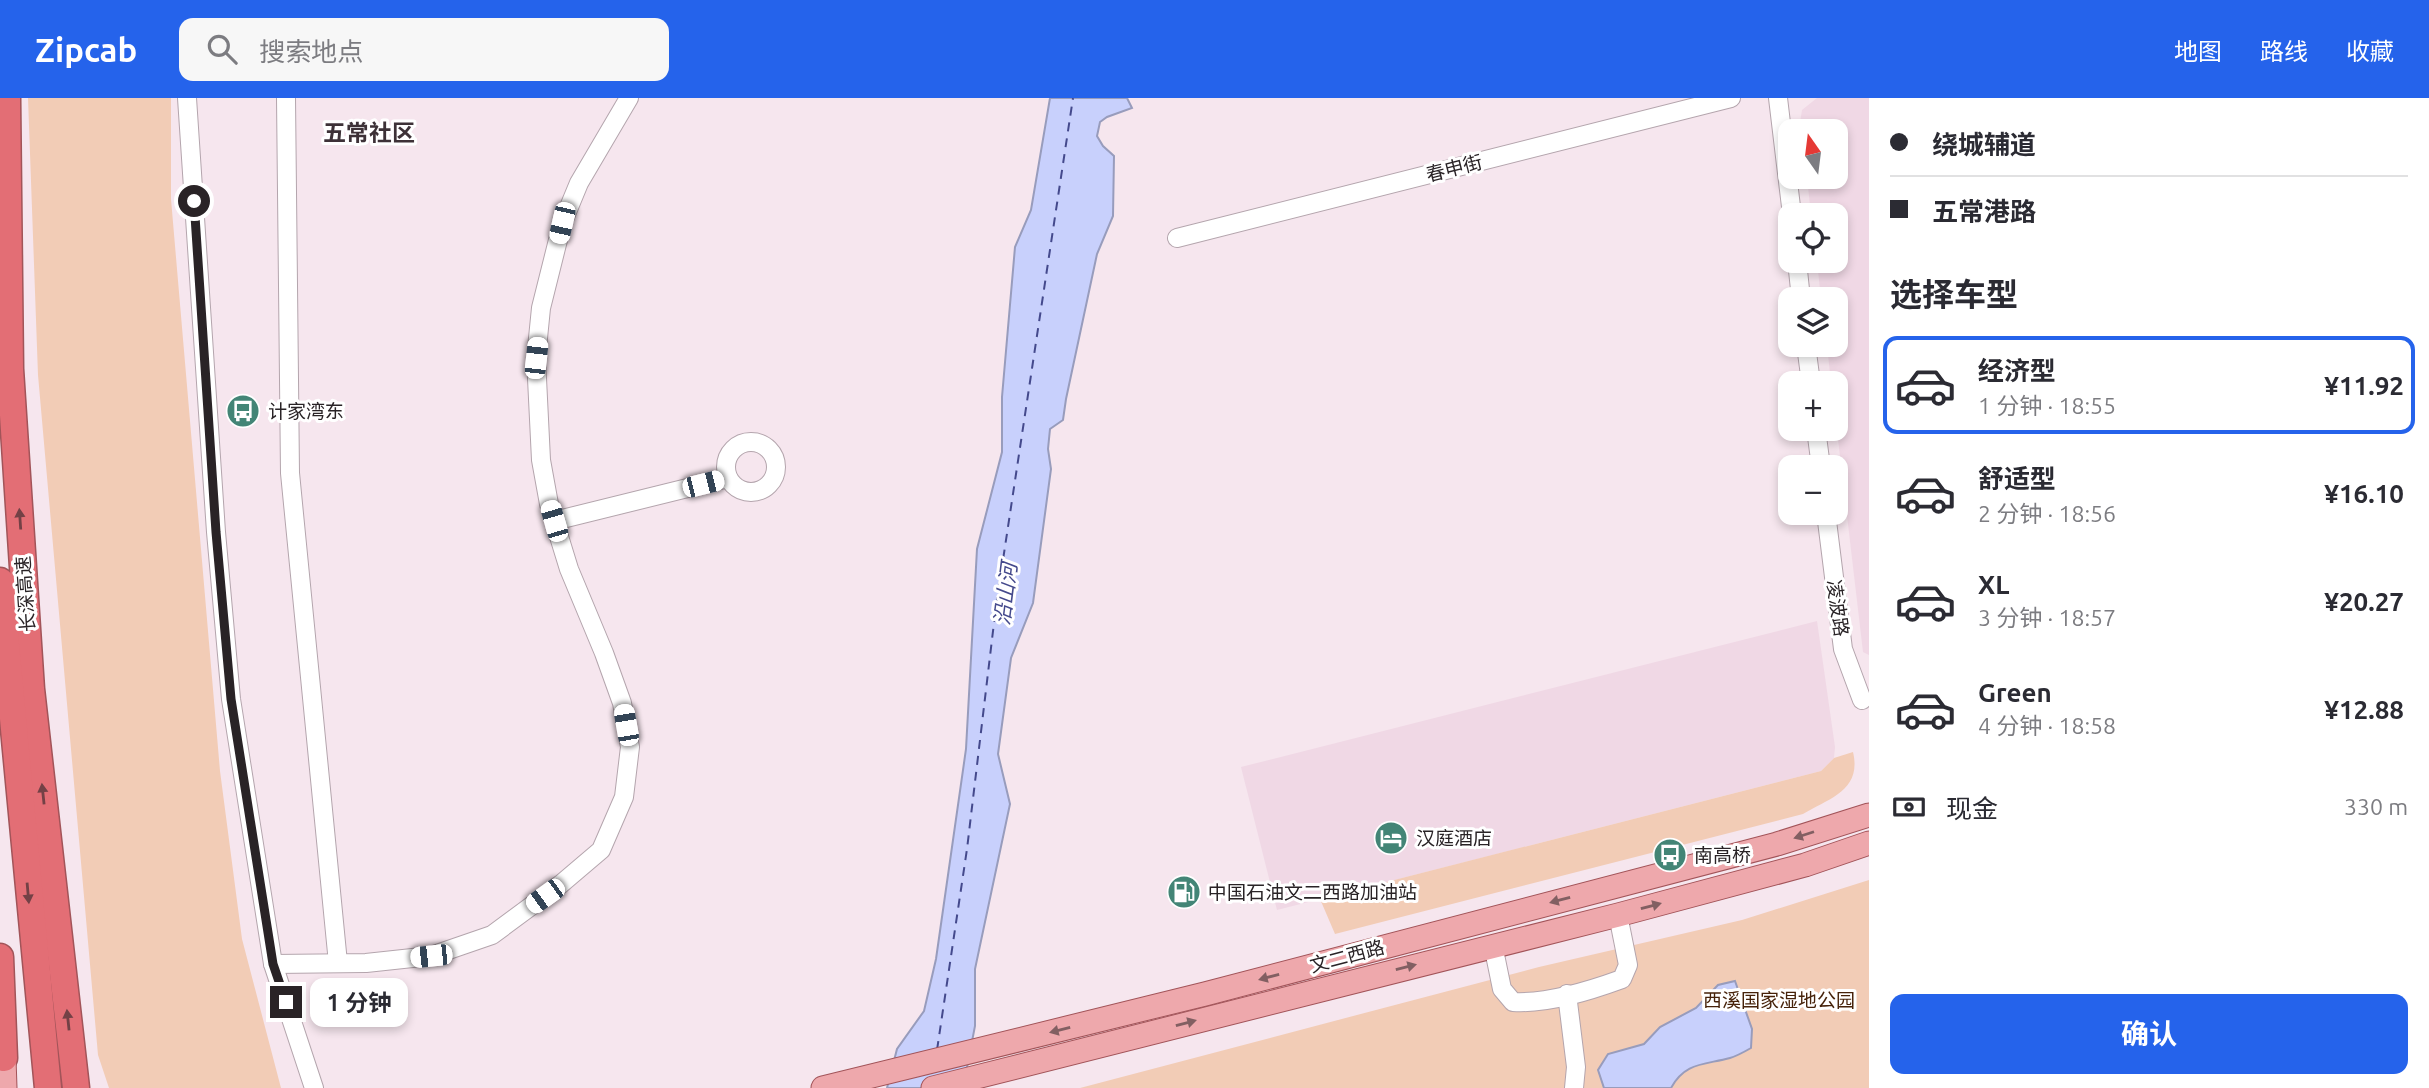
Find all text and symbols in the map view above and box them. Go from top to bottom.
search box [179,18,669,81]
icon: search [203,30,241,68]
text: Zipcab [35,31,137,68]
text: 搜索地点 [259,37,363,66]
text: 地图 [2174,38,2222,65]
text: 路线 [2260,38,2308,65]
text: 收藏 [2346,38,2394,65]
north arrow [1778,119,1848,189]
map controls [1778,119,1848,525]
district label: 五常社区 [323,120,415,145]
text: 绕城辅道 [1932,130,2036,159]
street label: 春申街 [1424,150,1484,186]
route start [178,185,210,217]
text: 五常港路 [1932,197,2036,226]
car [548,200,577,246]
button: locate [1778,203,1848,273]
text: 选择车型 [1890,276,2018,312]
button: layers [1778,287,1848,357]
car [524,336,549,380]
icon: car [1894,354,1957,417]
text: 经济型 [1978,356,2056,385]
button: + [1778,371,1848,441]
text: ¥11.92 [2324,371,2404,400]
bus stop icon: 计家湾东 [224,392,262,430]
text: 1 分钟 · 18:55 [1978,393,2116,418]
place label: 计家湾东 [268,400,344,422]
button: − [1778,455,1848,525]
icon: car [1894,462,1957,525]
text: 舒适型 [1978,464,2056,493]
car [681,469,726,499]
text: ¥16.10 [2324,479,2404,508]
car [539,498,570,544]
text: 2 分钟 · 18:56 [1978,501,2116,526]
one-way arrow [14,507,25,529]
street label: 长深高速 [11,555,39,633]
water label: 沿山河 [989,557,1021,627]
icon: car [1894,570,1957,633]
text: XL [1978,570,2009,599]
street label: 凌波路 [1823,578,1853,638]
text: ¥20.27 [2324,587,2404,616]
text: 3 分钟 · 18:57 [1978,605,2116,630]
icon: car [1894,678,1957,741]
text: Green [1978,678,2052,707]
text: ¥12.88 [2324,695,2404,724]
car [613,702,640,748]
text: 4 分钟 · 18:58 [1978,713,2116,738]
one-way arrow [37,783,48,805]
icon: cash [1890,788,1928,826]
text: 现金 [1946,794,1998,823]
text: 330 m [2344,794,2408,819]
hotel icon: 汉庭酒店 [1372,819,1410,857]
place label: 汉庭酒店 [1416,827,1492,849]
one-way arrow [1793,831,1814,841]
bus stop icon: 南高桥 [1651,836,1689,874]
place label: 南高桥 [1694,844,1751,866]
fuel station icon: 中国石油文二西路加油站 [1165,873,1203,911]
car [522,875,569,917]
place label: 中国石油文二西路加油站 [1208,881,1417,903]
one-way arrow [23,882,34,904]
one-way arrow [1549,895,1571,906]
one-way arrow [1641,901,1662,911]
street label: 文二西路 [1307,936,1387,976]
car [410,943,453,969]
one-way arrow [1395,961,1417,972]
one-way arrow [1258,972,1279,982]
callout: 1 分钟 [310,978,408,1026]
route end [270,986,302,1018]
park label: 西溪国家湿地公园 [1703,989,1855,1011]
text: 1 分钟 [327,990,391,1015]
button: 确认 [1890,994,2408,1074]
one-way arrow [62,1009,73,1031]
one-way arrow [1175,1017,1197,1028]
one-way arrow [1048,1025,1070,1036]

